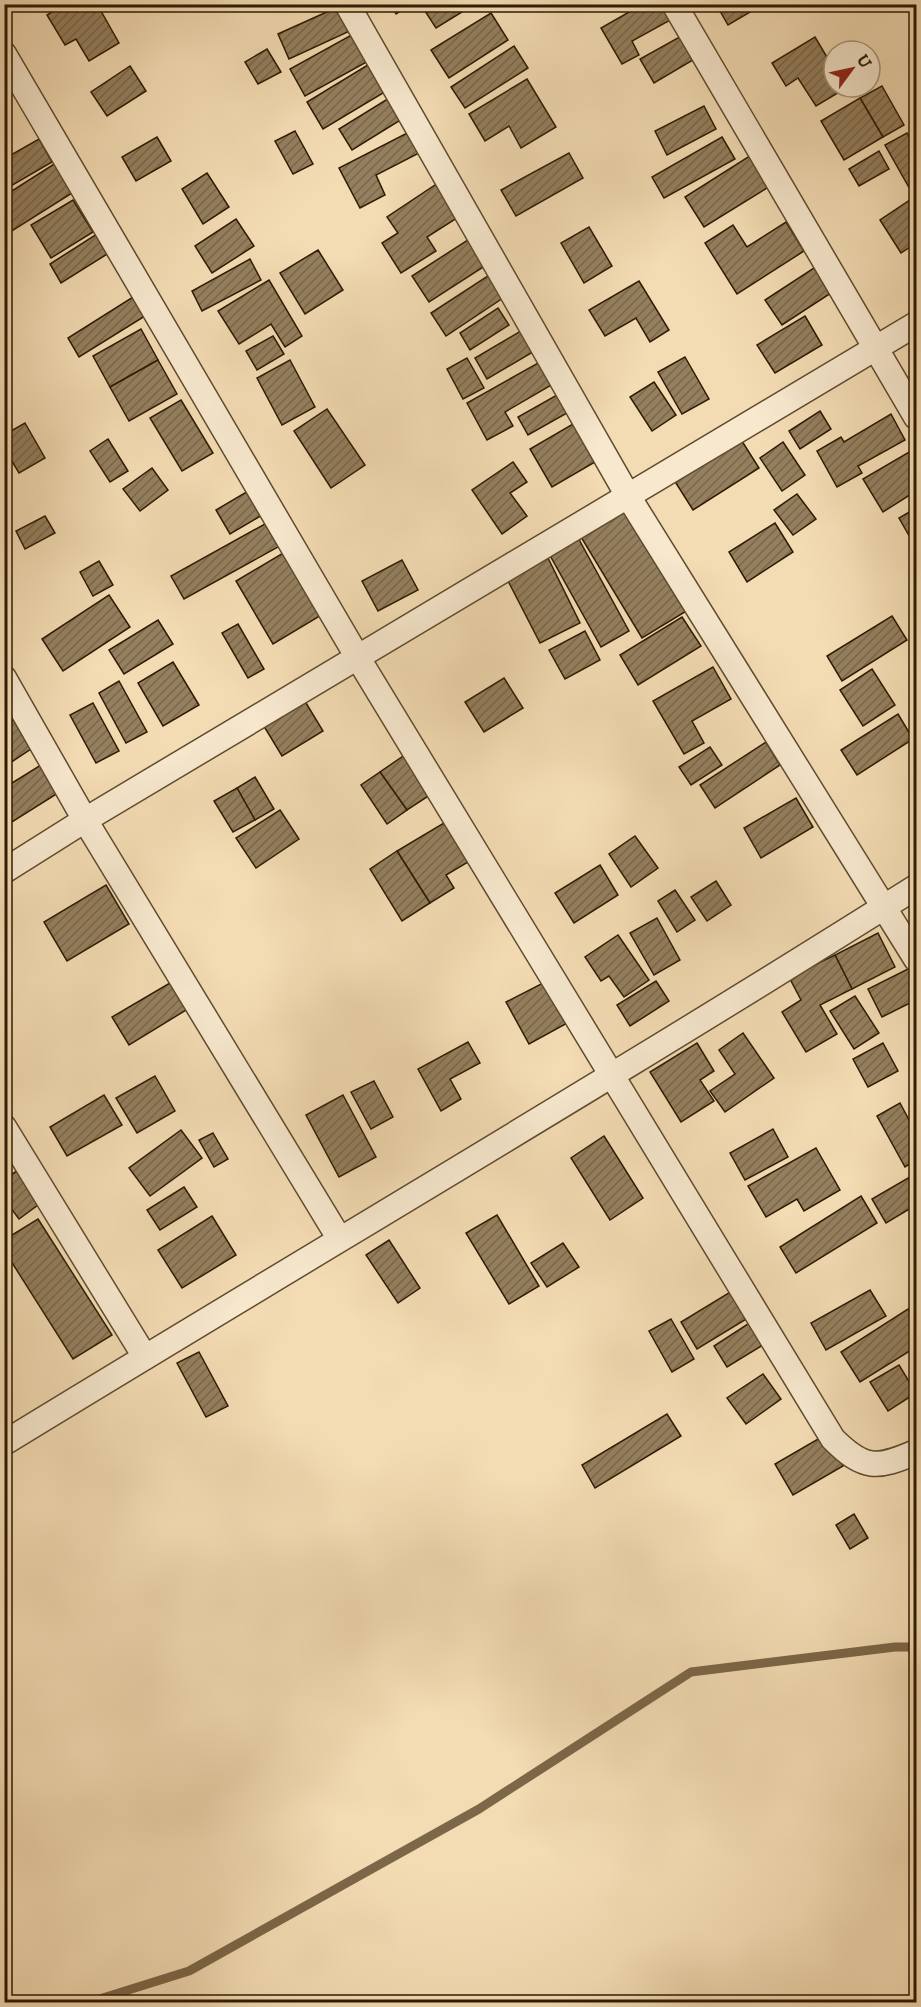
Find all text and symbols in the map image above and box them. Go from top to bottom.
north arrow [822,39,882,99]
text: U [852,51,876,73]

